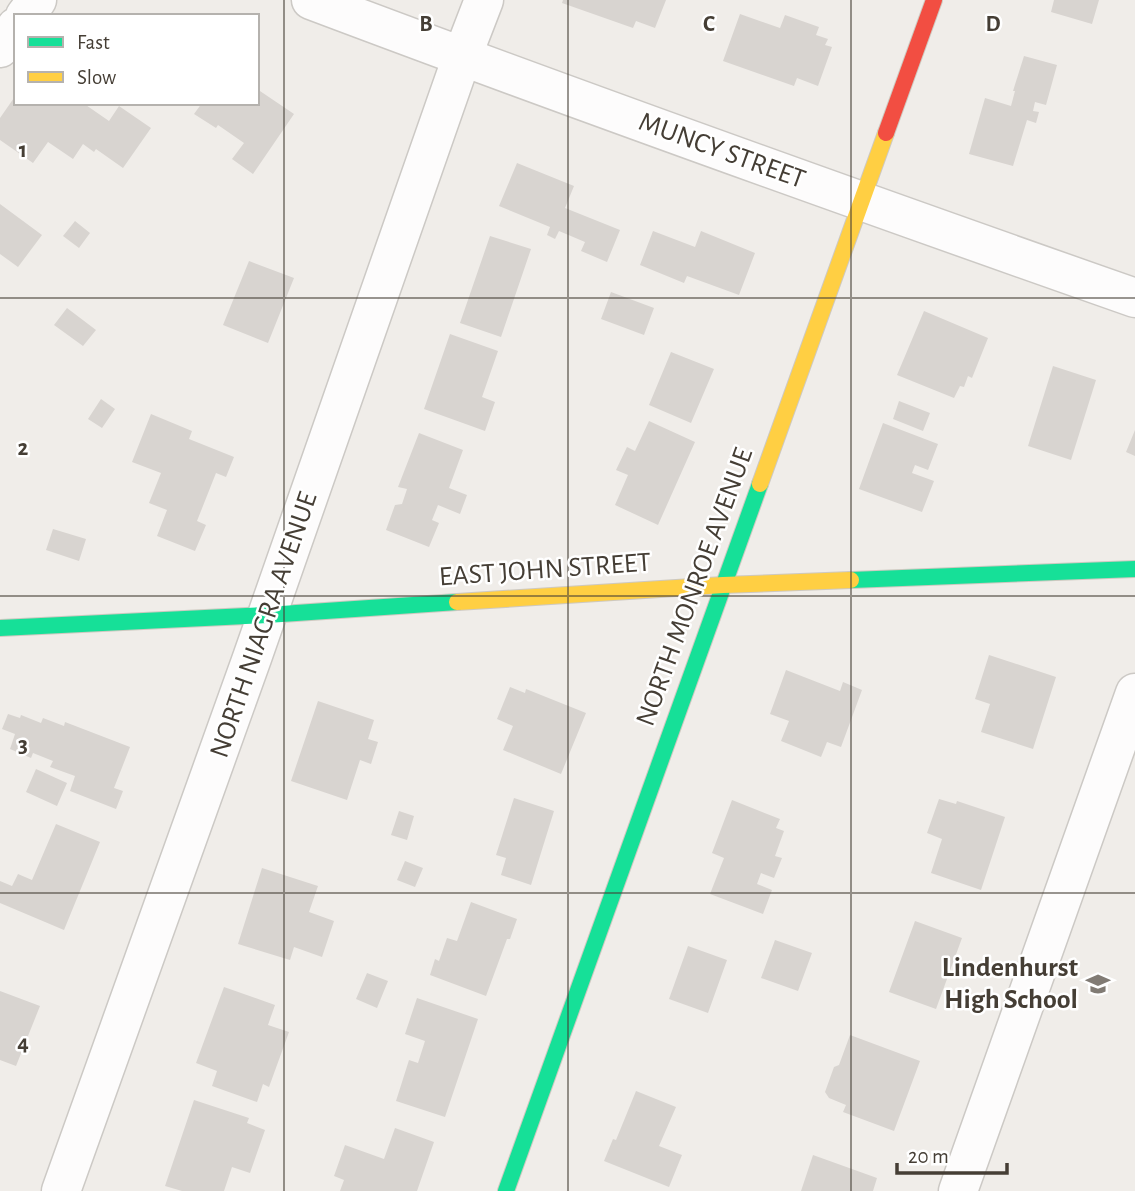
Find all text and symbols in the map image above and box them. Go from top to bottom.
text: B [419,13,433,36]
text: C [703,13,715,36]
text: D [985,13,1001,36]
legend [14,14,259,105]
text: Fast [77,32,110,53]
text: Slow [77,67,116,88]
street label: MUNCY STREET [635,108,809,194]
text: 1 [19,139,27,162]
text: 2 [18,437,29,460]
street label: NORTH MONROE AVENUE [632,444,758,730]
street label: NORTH NIAGRA AVENUE [205,489,323,761]
street label: EAST JOHN STREET [438,549,652,591]
text: 3 [18,734,28,757]
place label: Lindenhurst High School [942,954,1079,1014]
school or university icon: Lindenhurst High School [1084,970,1112,998]
text: 4 [17,1032,29,1055]
scale bar [897,1132,1007,1176]
text: 20 m [908,1146,949,1167]

